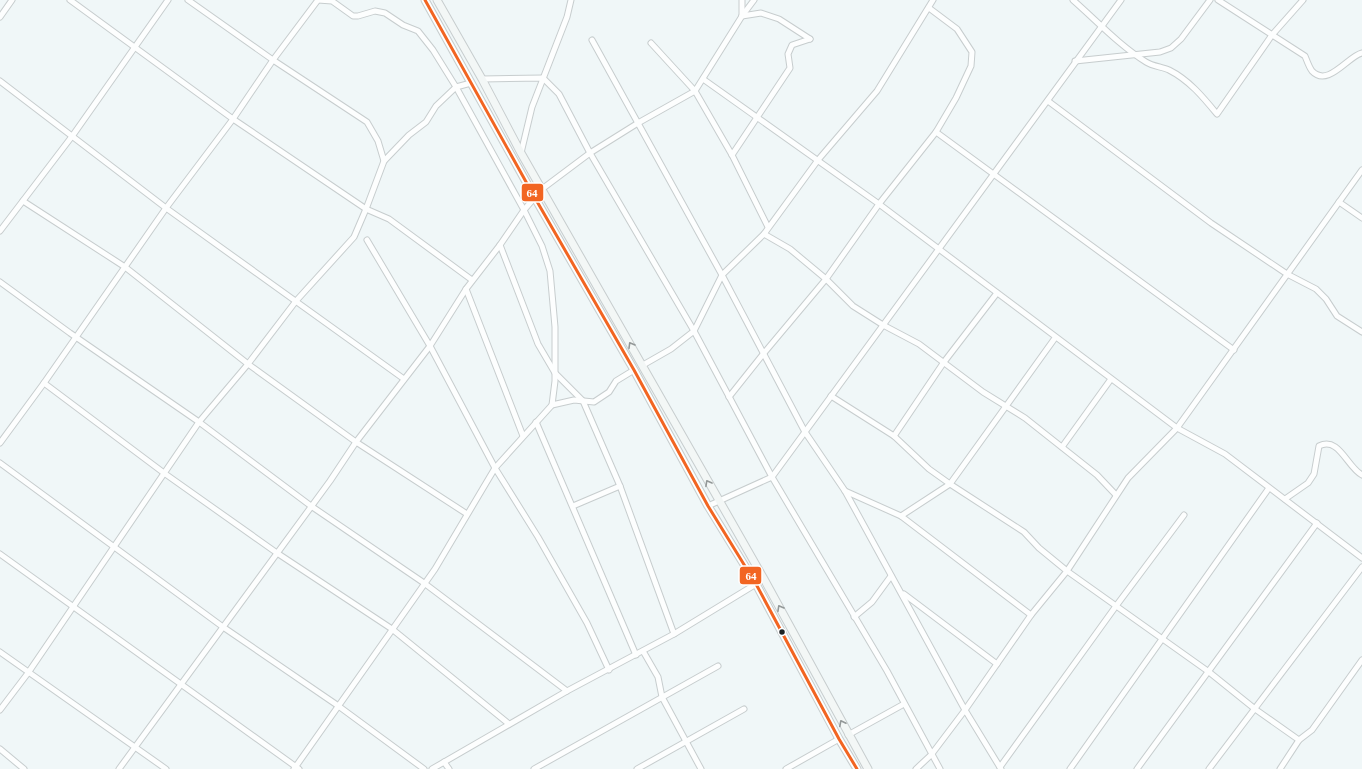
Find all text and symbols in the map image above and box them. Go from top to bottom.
line badge: 64 [521,183,544,202]
text: 64 [527,187,538,199]
one-way arrow [629,342,636,350]
one-way arrow [706,480,713,488]
line badge: 64 [739,566,762,585]
text: 64 [746,570,757,582]
one-way arrow [778,605,785,612]
unlabelled marker [777,627,787,637]
one-way arrow [839,720,846,727]

